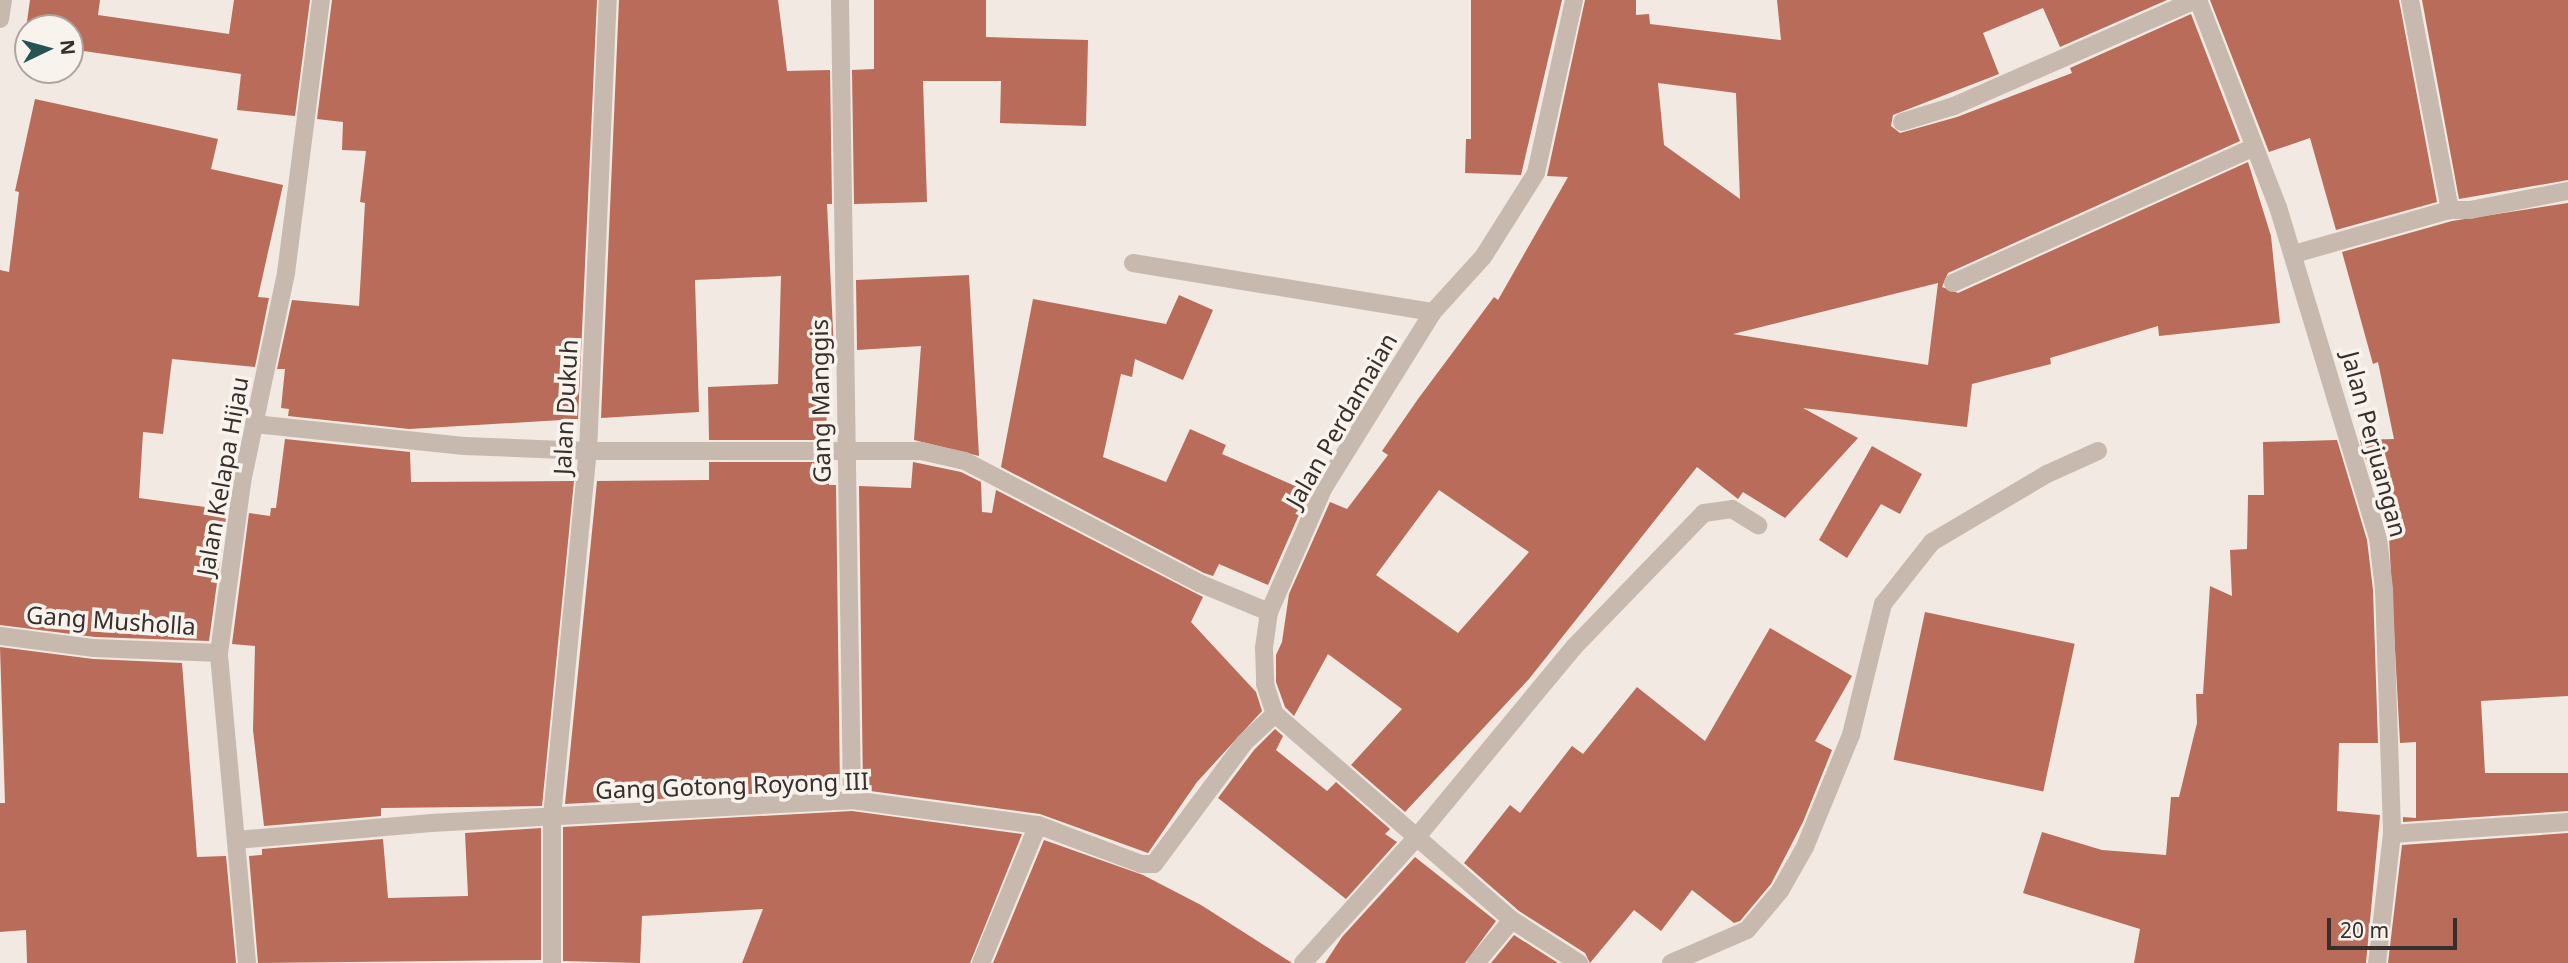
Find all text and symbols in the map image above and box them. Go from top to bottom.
north arrow [14,14,84,84]
text: N [54,39,82,56]
street label: Gang Manggis [804,319,836,483]
street label: Jalan Perdamaian [1279,328,1403,512]
street label: Jalan Dukuh [547,339,583,475]
street label: Jalan Perjuangan [2336,348,2414,540]
street label: Jalan Kelapa Hijau [190,374,254,578]
street label: Gang Musholla [25,600,197,640]
street label: Gang Gotong Royong III [595,766,869,804]
scale bar [2330,904,2460,948]
text: 20 m [2340,916,2389,944]

